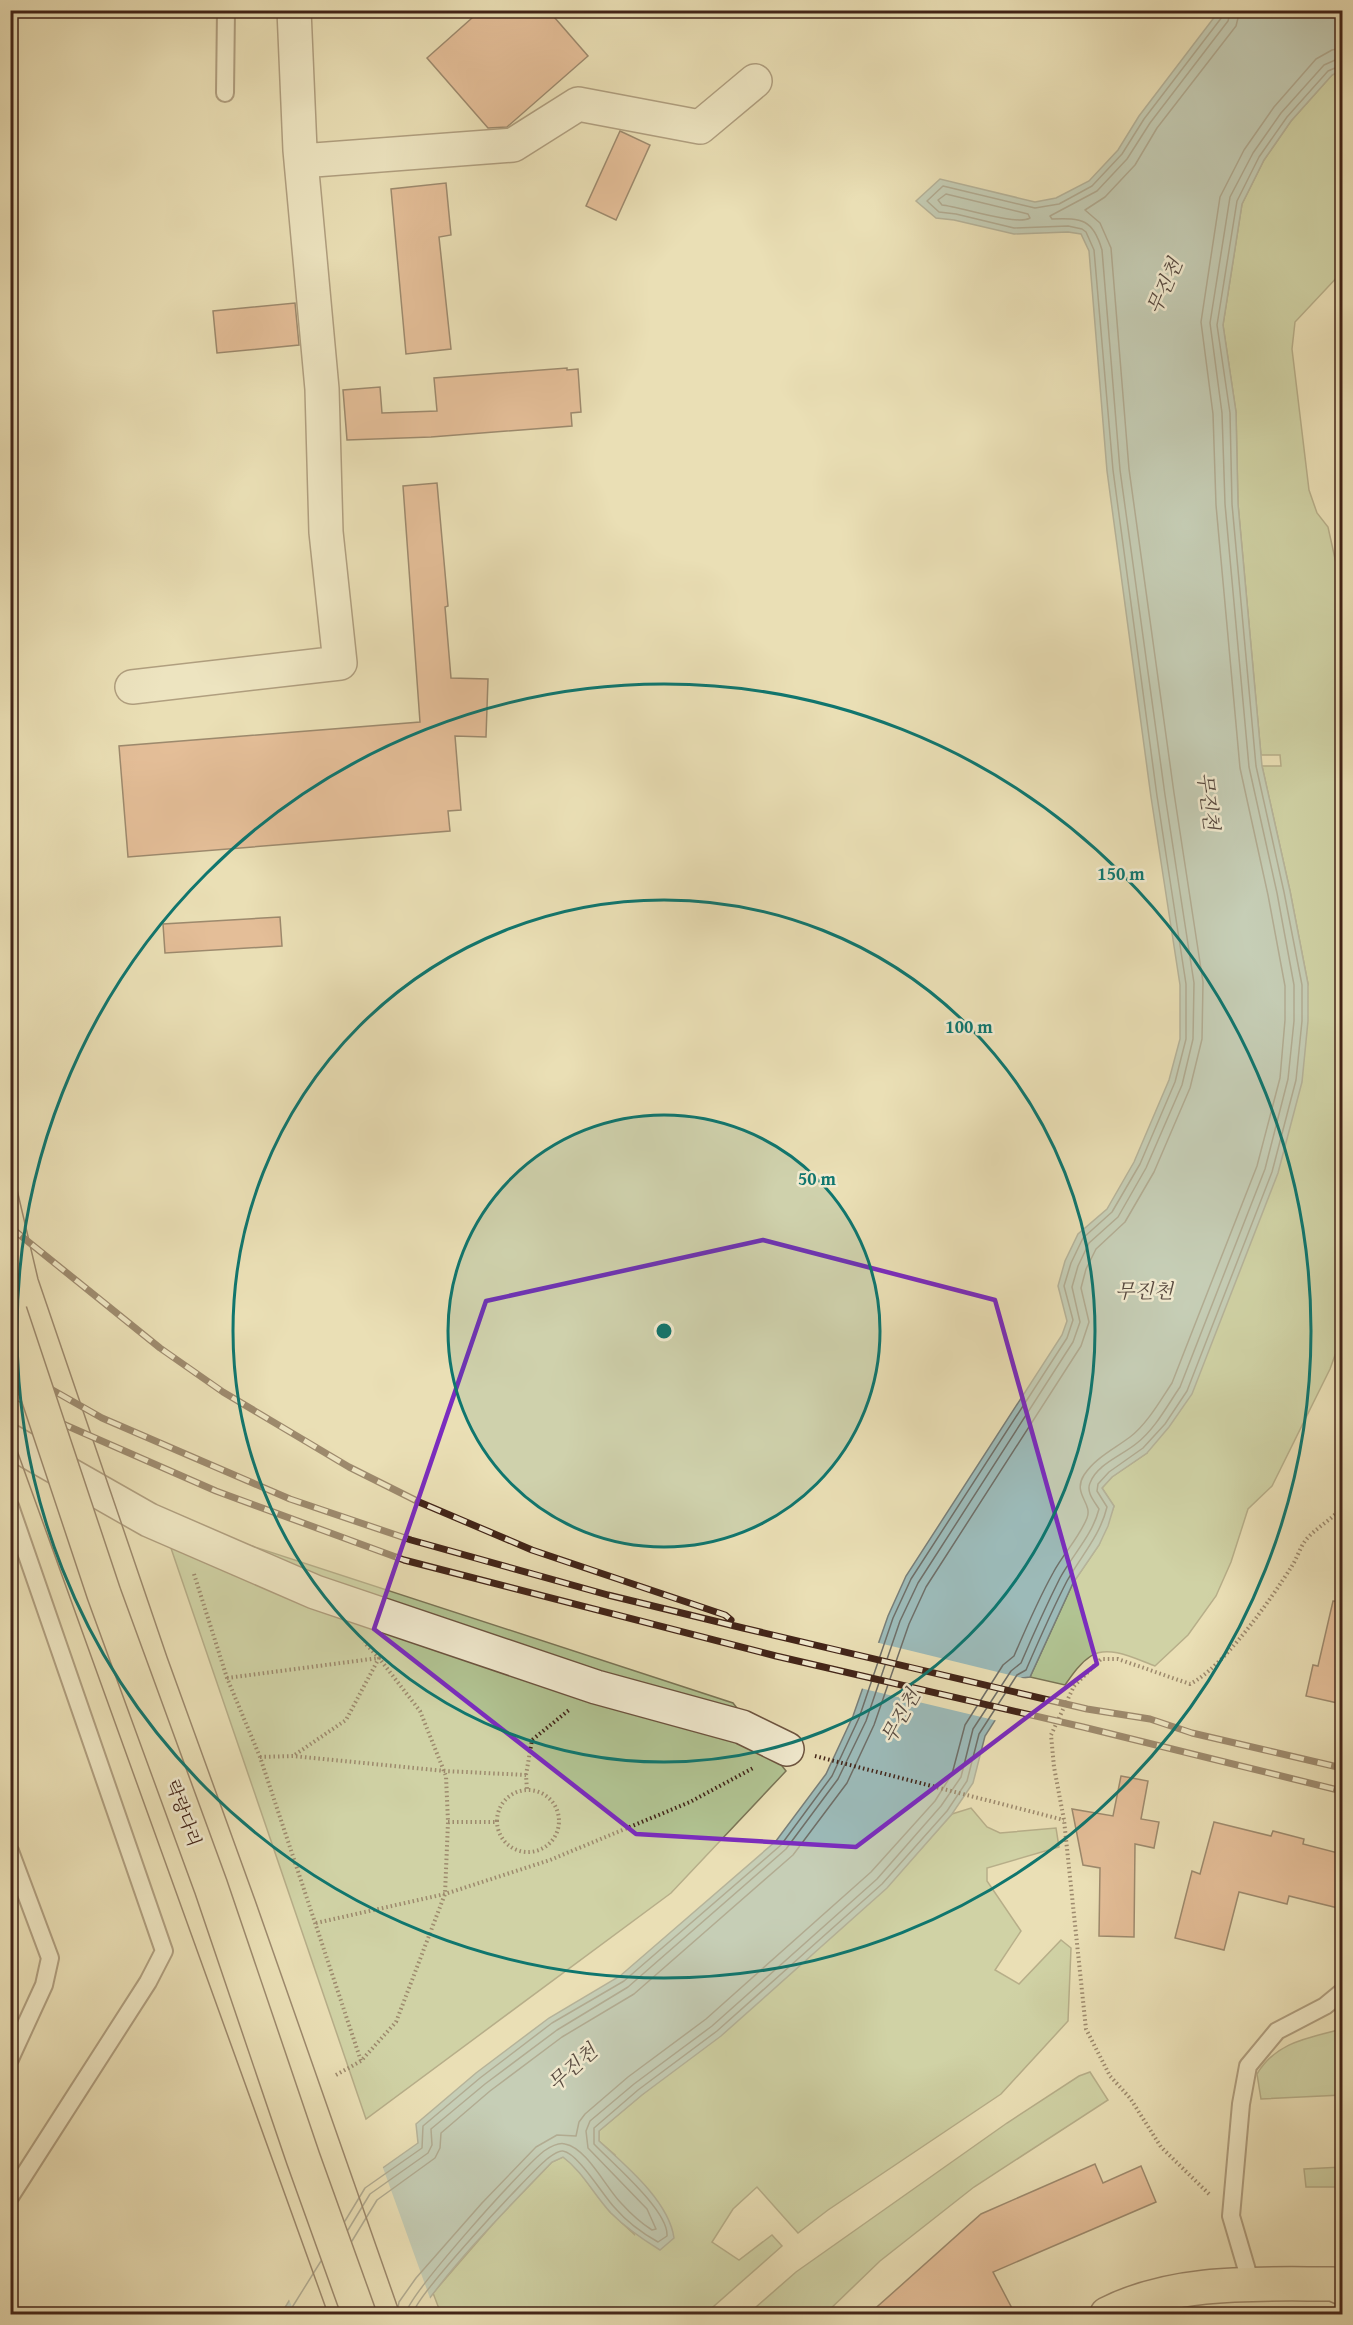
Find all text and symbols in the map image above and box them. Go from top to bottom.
water label: 무진천 [1139,252,1190,318]
water label: 무진천 [1191,770,1227,833]
text: 150 m [1097,860,1145,887]
text: 100 m [945,1013,993,1040]
text: 50 m [798,1165,837,1192]
water label: 무진천 [1115,1276,1175,1305]
centre of rings [654,1321,674,1341]
water label: 무진천 [873,1682,928,1748]
street label: 락랑다리 [159,1776,209,1850]
water label: 무진천 [541,2036,604,2097]

